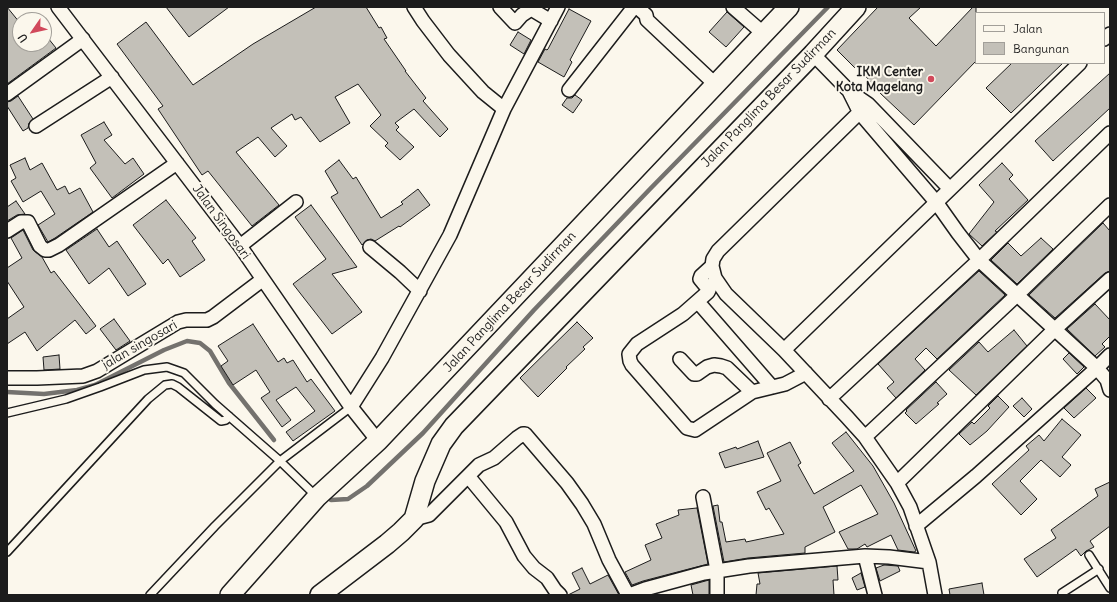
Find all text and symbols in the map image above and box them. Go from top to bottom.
north arrow [12,12,52,52]
legend [975,12,1105,64]
text: Jalan [1013,21,1042,36]
street label: Jalan Panglima Besar Sudirman [699,25,839,171]
text: U [15,31,31,45]
text: Bangunan [1013,41,1069,56]
place label: IKM Center Kota Magelang [836,64,923,95]
marker: IKM Center Kota Magelang [926,74,936,84]
street label: Jalan Singosari [189,182,253,262]
street label: Jalan Panglima Besar Sudirman [441,228,579,376]
street label: jalan singosari [100,317,180,373]

